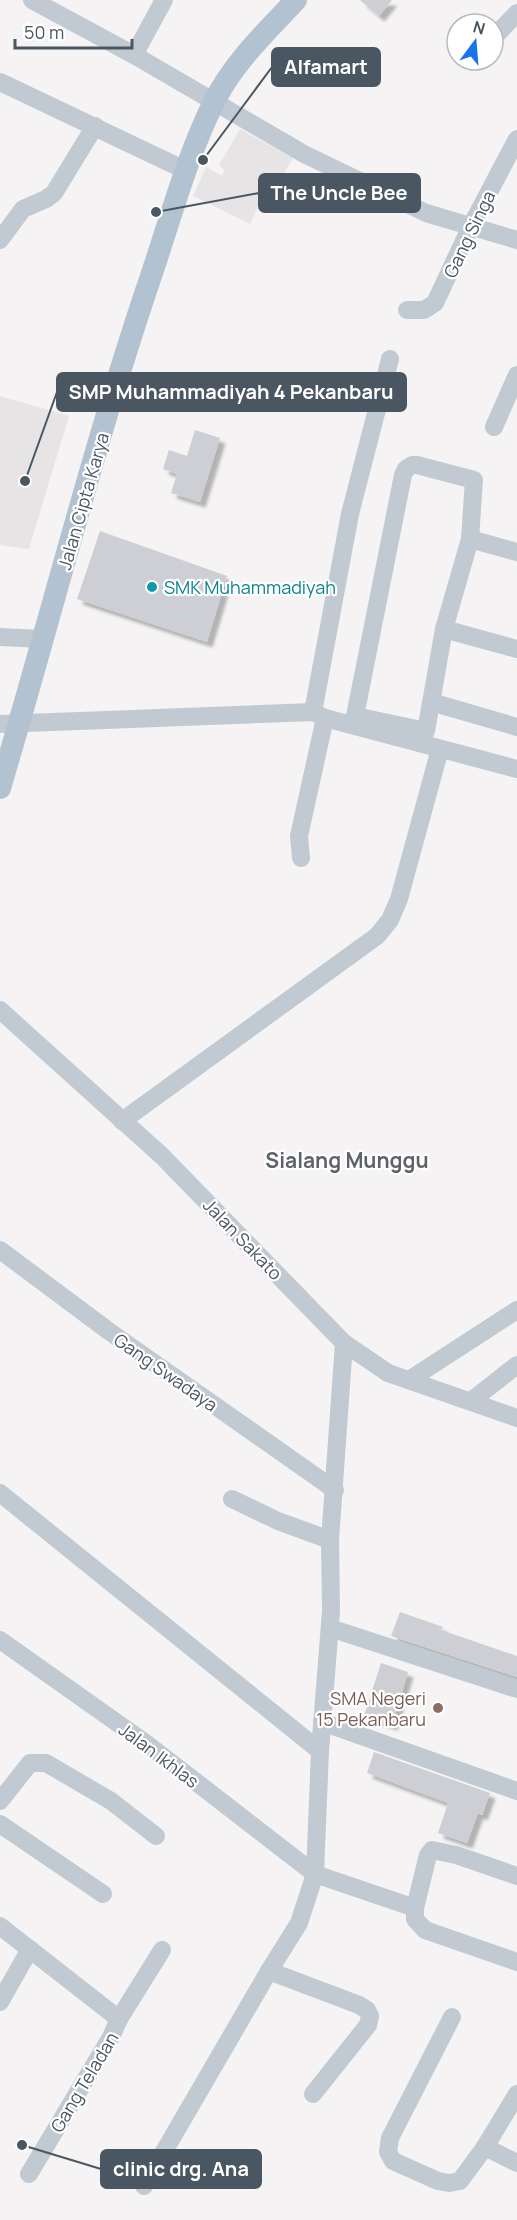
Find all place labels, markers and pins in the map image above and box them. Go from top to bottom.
callout: Alfamart [272,48,380,86]
callout: The Uncle Bee [259,174,420,212]
callout: SMP Muhammadiyah 4 Pekanbaru [57,373,406,411]
place label: SMK Muhammadiyah [164,575,336,599]
marker: SMK Muhammadiyah [145,580,159,594]
place label: SMA Negeri 15 Pekanbaru [316,1686,426,1731]
marker: SMA Negeri 15 Pekanbaru [431,1701,445,1715]
callout: clinic drg. Ana [101,2150,261,2188]

